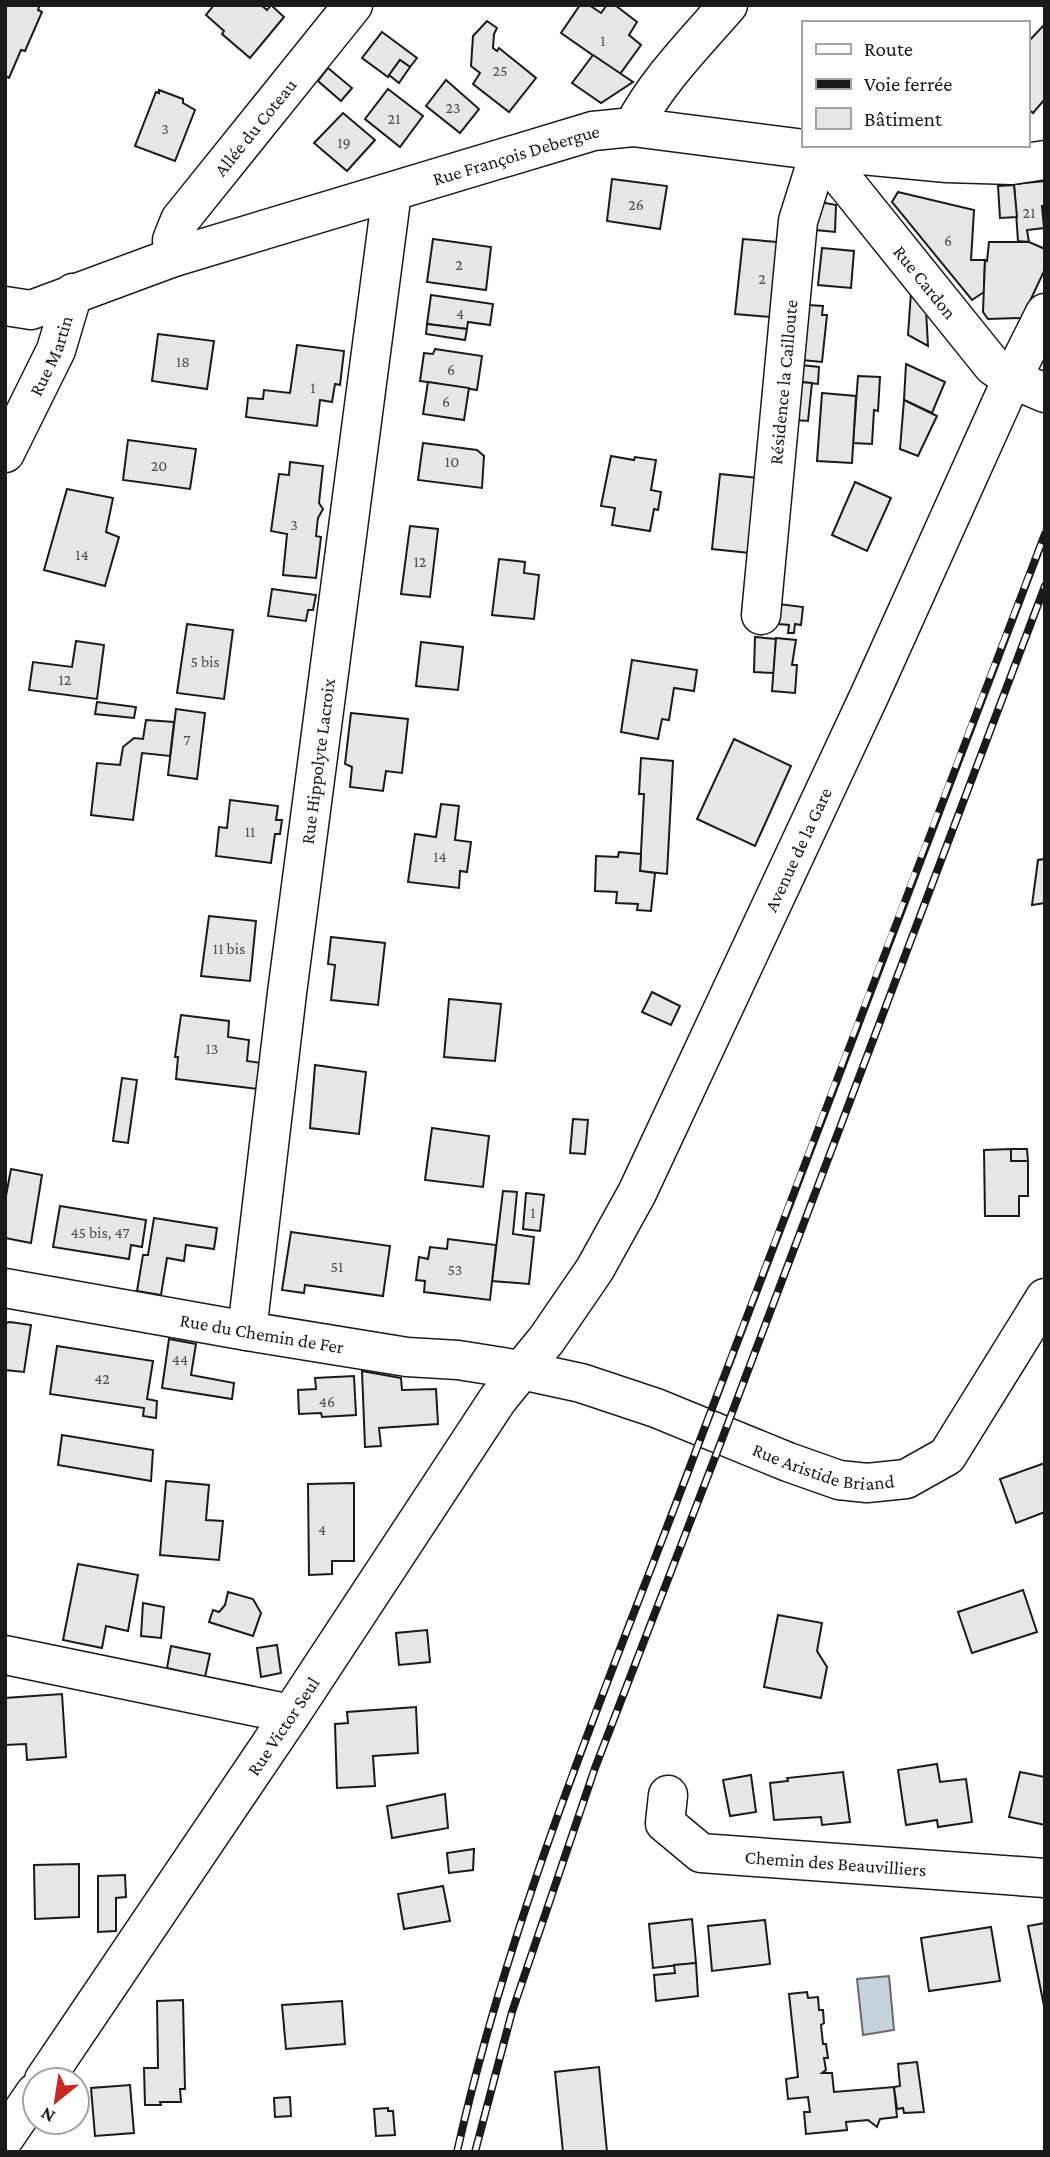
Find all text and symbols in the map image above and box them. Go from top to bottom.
legend [802,21,1029,147]
house number: 1 [600,32,606,49]
text: Route [864,37,913,61]
house number: 25 [492,62,508,79]
text: Voie ferrée [864,72,952,96]
street label: Allée du Coteau [209,74,300,180]
house number: 23 [445,99,461,116]
text: Bâtiment [864,107,943,131]
house number: 21 [388,110,400,127]
house number: 3 [161,120,169,137]
street label: Rue François Debergue [430,120,600,189]
house number: 19 [337,134,351,151]
house number: 26 [628,196,644,213]
house number: 21 [1023,204,1035,221]
house number: 6 [944,232,952,249]
street label: Rue Cardon [889,241,961,323]
house number: 2 [455,256,463,273]
house number: 2 [758,270,766,287]
street label: Résidence la Cailloute [765,299,801,466]
house number: 4 [456,305,464,322]
street label: Rue Martin [25,313,76,399]
house number: 18 [176,353,190,370]
house number: 6 [447,361,455,378]
house number: 1 [310,379,316,396]
house number: 6 [442,393,450,410]
house number: 10 [445,453,459,470]
house number: 20 [151,457,167,474]
house number: 3 [290,516,298,533]
house number: 14 [75,546,89,563]
house number: 12 [414,553,427,570]
house number: 5 bis [190,653,220,670]
house number: 12 [59,671,72,688]
street label: Rue Hippolyte Lacroix [296,677,339,845]
house number: 7 [183,731,191,748]
street label: Avenue de la Gare [760,784,835,915]
house number: 11 [245,823,255,840]
house number: 14 [433,848,447,865]
house number: 11 bis [213,940,245,957]
house number: 13 [206,1040,218,1057]
house number: 1 [530,1204,536,1221]
house number: 45 bis, 47 [70,1224,130,1241]
house number: 51 [331,1258,343,1275]
house number: 53 [448,1261,462,1278]
street label: Rue du Chemin de Fer [179,1309,346,1357]
house number: 44 [172,1351,188,1368]
house number: 42 [94,1370,110,1387]
house number: 46 [319,1393,335,1410]
street label: Rue Aristide Briand [750,1438,895,1494]
house number: 4 [318,1521,326,1538]
street label: Rue Victor Seul [242,1673,323,1779]
street label: Chemin des Beauvilliers [744,1846,927,1880]
north arrow [21,2066,91,2136]
text: N [37,2103,59,2128]

